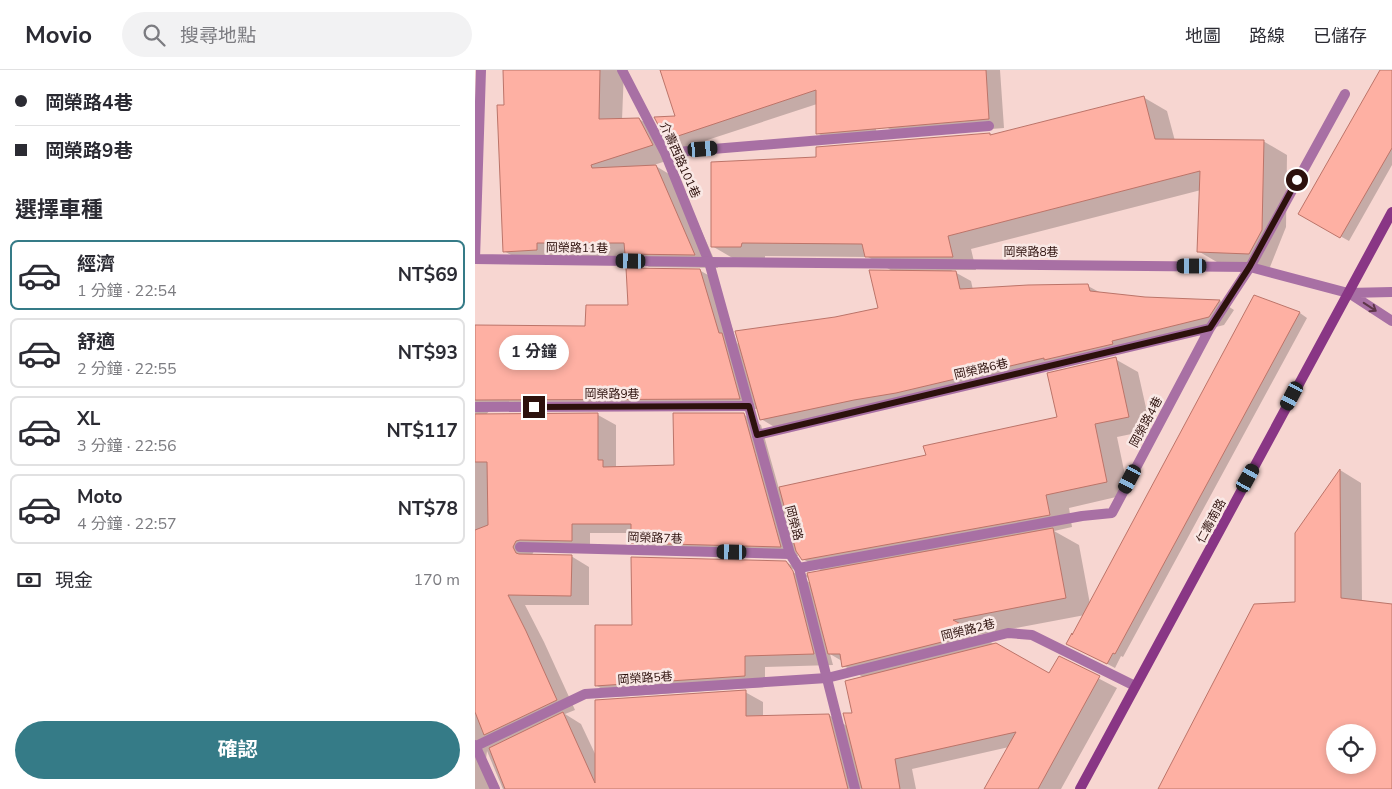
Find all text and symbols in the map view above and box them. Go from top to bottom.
search box [122,12,472,57]
text: Movio [25,19,92,51]
icon: search [140,21,168,49]
text: 搜尋地點 [180,23,256,49]
text: 地圖 [1185,24,1221,48]
text: 路線 [1249,24,1285,48]
text: 已儲存 [1313,24,1367,48]
text: 岡榮路4巷 [45,90,132,116]
street label: 介壽西路101巷 [656,119,704,201]
text: 岡榮路9巷 [45,138,132,164]
car [687,140,718,158]
route start [1286,169,1308,191]
text: 選擇車種 [15,195,103,225]
street label: 岡榮路11巷 [546,239,608,257]
street label: 岡榮路8巷 [1003,244,1059,260]
text: 經濟 [77,251,115,277]
icon: car [17,253,62,298]
car [615,253,646,269]
car [1177,259,1207,274]
text: NT$69 [398,262,458,288]
text: 1 分鐘 · 22:54 [77,280,177,302]
one-way arrow [1363,302,1377,312]
text: 舒適 [77,329,115,355]
icon: car [17,331,62,376]
callout: 1 分鐘 [499,334,569,370]
text: NT$93 [398,340,458,366]
text: 1 分鐘 [511,341,557,363]
street label: 岡榮路6巷 [952,355,1010,383]
text: 2 分鐘 · 22:55 [77,358,177,380]
car [1278,379,1305,413]
street label: 岡榮路9巷 [584,386,640,402]
street label: 岡榮路4巷 [1126,394,1166,450]
route end [523,396,545,418]
text: XL [77,406,100,432]
icon: car [17,409,62,454]
text: NT$117 [386,418,458,444]
text: 3 分鐘 · 22:56 [77,435,177,457]
car [1234,461,1261,495]
car [1116,462,1143,496]
text: Moto [77,484,123,510]
icon: car [17,487,62,532]
text: NT$78 [398,496,458,522]
street label: 仁壽南路 [1193,496,1229,546]
street label: 岡榮路 [782,504,806,542]
text: 4 分鐘 · 22:57 [77,513,177,535]
street label: 岡榮路7巷 [627,529,683,547]
car [716,544,747,560]
icon: cash [15,566,43,594]
text: 現金 [55,568,93,594]
text: 170 m [413,569,460,591]
street label: 岡榮路2巷 [939,616,997,644]
street label: 岡榮路5巷 [617,668,673,688]
button: 確認 [15,721,460,779]
map controls [1326,724,1376,774]
button: locate [1326,724,1376,774]

